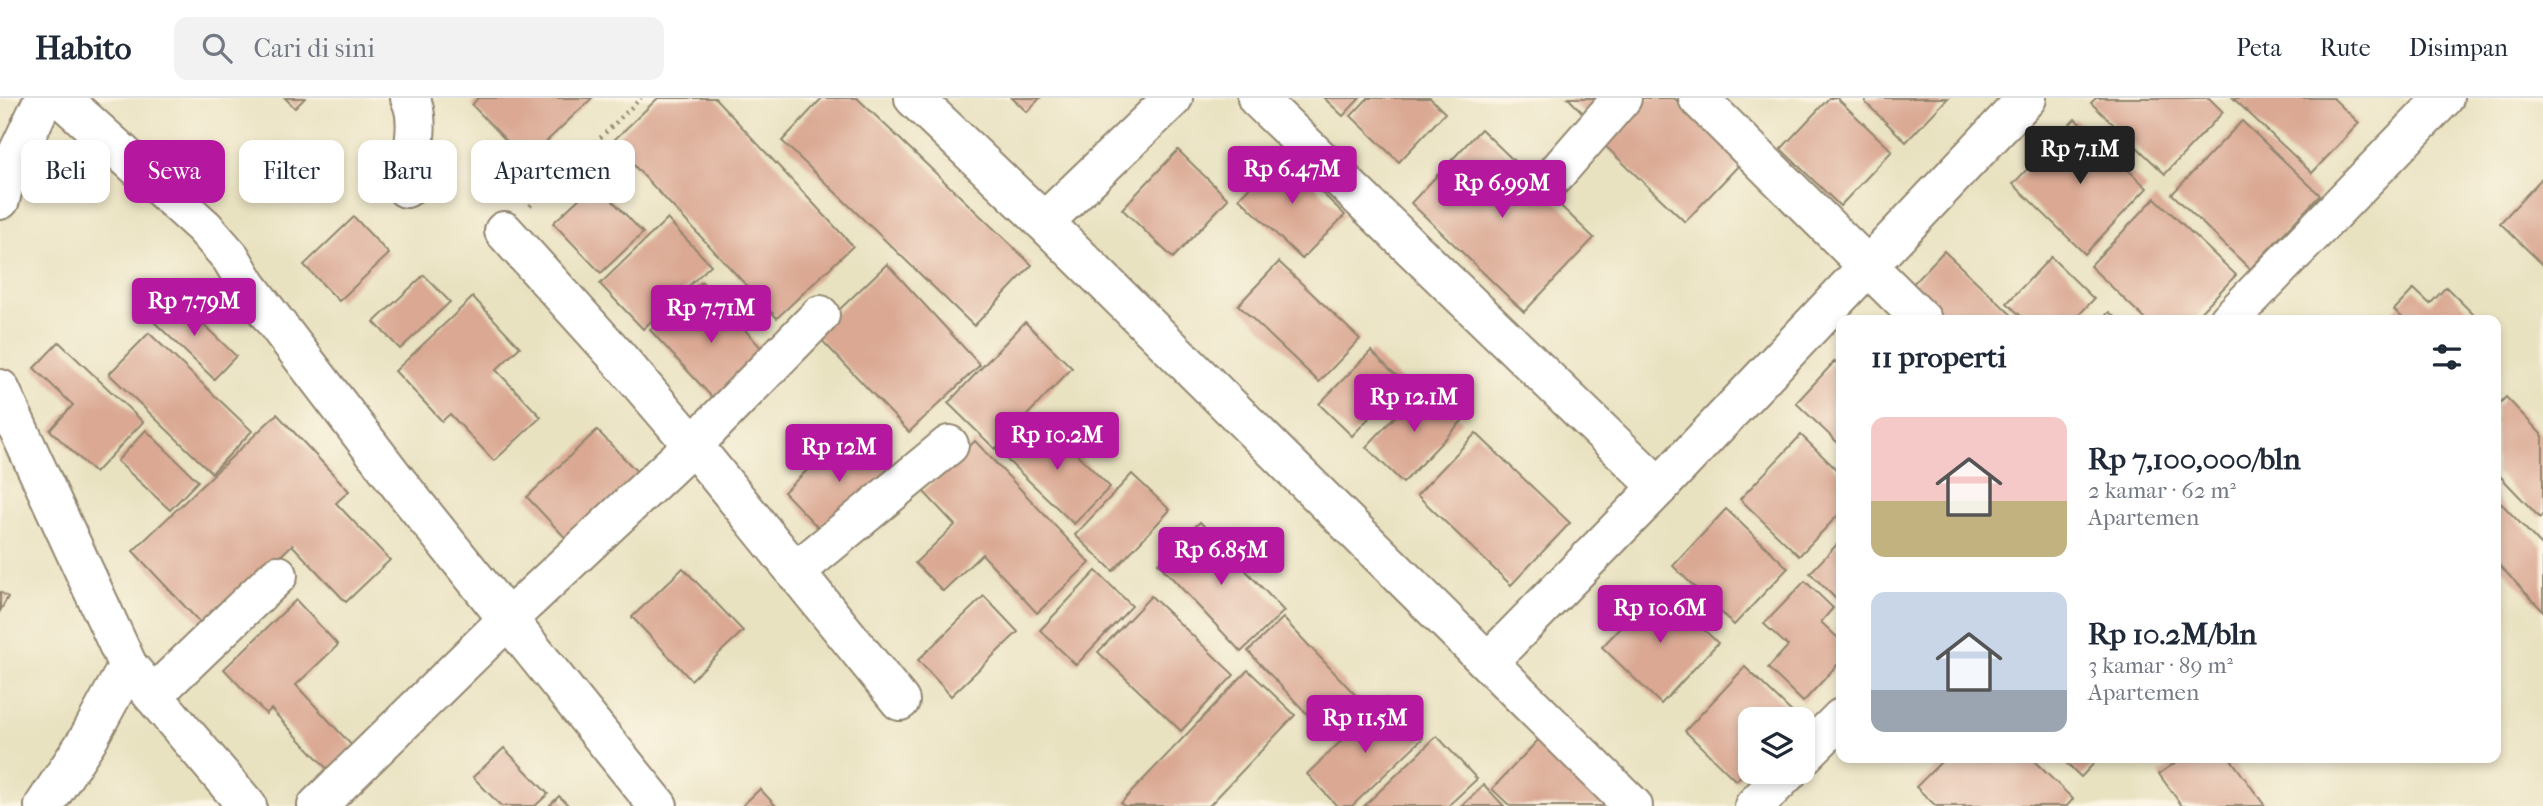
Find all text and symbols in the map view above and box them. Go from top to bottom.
search box [174,17,664,80]
text: Habito [35,29,132,68]
icon: search [198,29,236,67]
text: Cari di sini [254,33,375,64]
text: Peta [2236,34,2282,62]
text: Rute [2320,34,2371,62]
text: Disimpan [2409,34,2508,62]
pin: Rp 7.1M [2015,126,2145,186]
text: Rp 7.1M [2041,135,2119,162]
chip: Beli [21,140,110,203]
chip: Sewa [124,140,225,203]
chip: Filter [239,140,344,203]
chip: Baru [358,140,457,203]
chip: Apartemen [471,140,635,203]
pin: Rp 6.47M [1220,146,1364,206]
text: Rp 6.47M [1244,155,1340,182]
pin: Rp 6.99M [1430,160,1574,220]
text: Rp 6.99M [1454,169,1550,196]
pin: Rp 7.79M [122,278,266,338]
pin: Rp 7.71M [639,286,783,345]
text: Rp 7.79M [148,287,240,314]
text: Rp 7.71M [667,294,755,321]
icon: filters [2428,338,2466,376]
text: 11 properti [1871,340,2006,375]
pin: Rp 12.1M [1342,374,1486,434]
text: Rp 12.1M [1370,383,1458,410]
pin: Rp 10.2M [985,412,1129,472]
text: Rp 10.2M [1011,421,1103,448]
pin: Rp 12M [782,424,896,484]
text: Rp 12M [801,433,877,460]
text: Rp 7,100,000/bln [2088,442,2301,477]
icon: home [1927,445,2011,529]
text: 2 kamar · 62 m² [2088,477,2236,504]
text: Apartemen [2088,504,2199,531]
pin: Rp 6.85M [1149,528,1293,587]
text: Rp 6.85M [1174,536,1268,563]
pin: Rp 10.6M [1588,586,1732,645]
text: Rp 10.6M [1614,594,1706,621]
text: Rp 10.2M/bln [2088,617,2257,652]
icon: home [1927,620,2011,704]
text: 3 kamar · 89 m² [2088,652,2233,679]
text: Apartemen [2088,679,2199,706]
pin: Rp 11.5M [1293,696,1437,755]
text: Rp 11.5M [1323,704,1407,731]
map controls [1738,707,1815,784]
button: layers [1738,707,1815,784]

